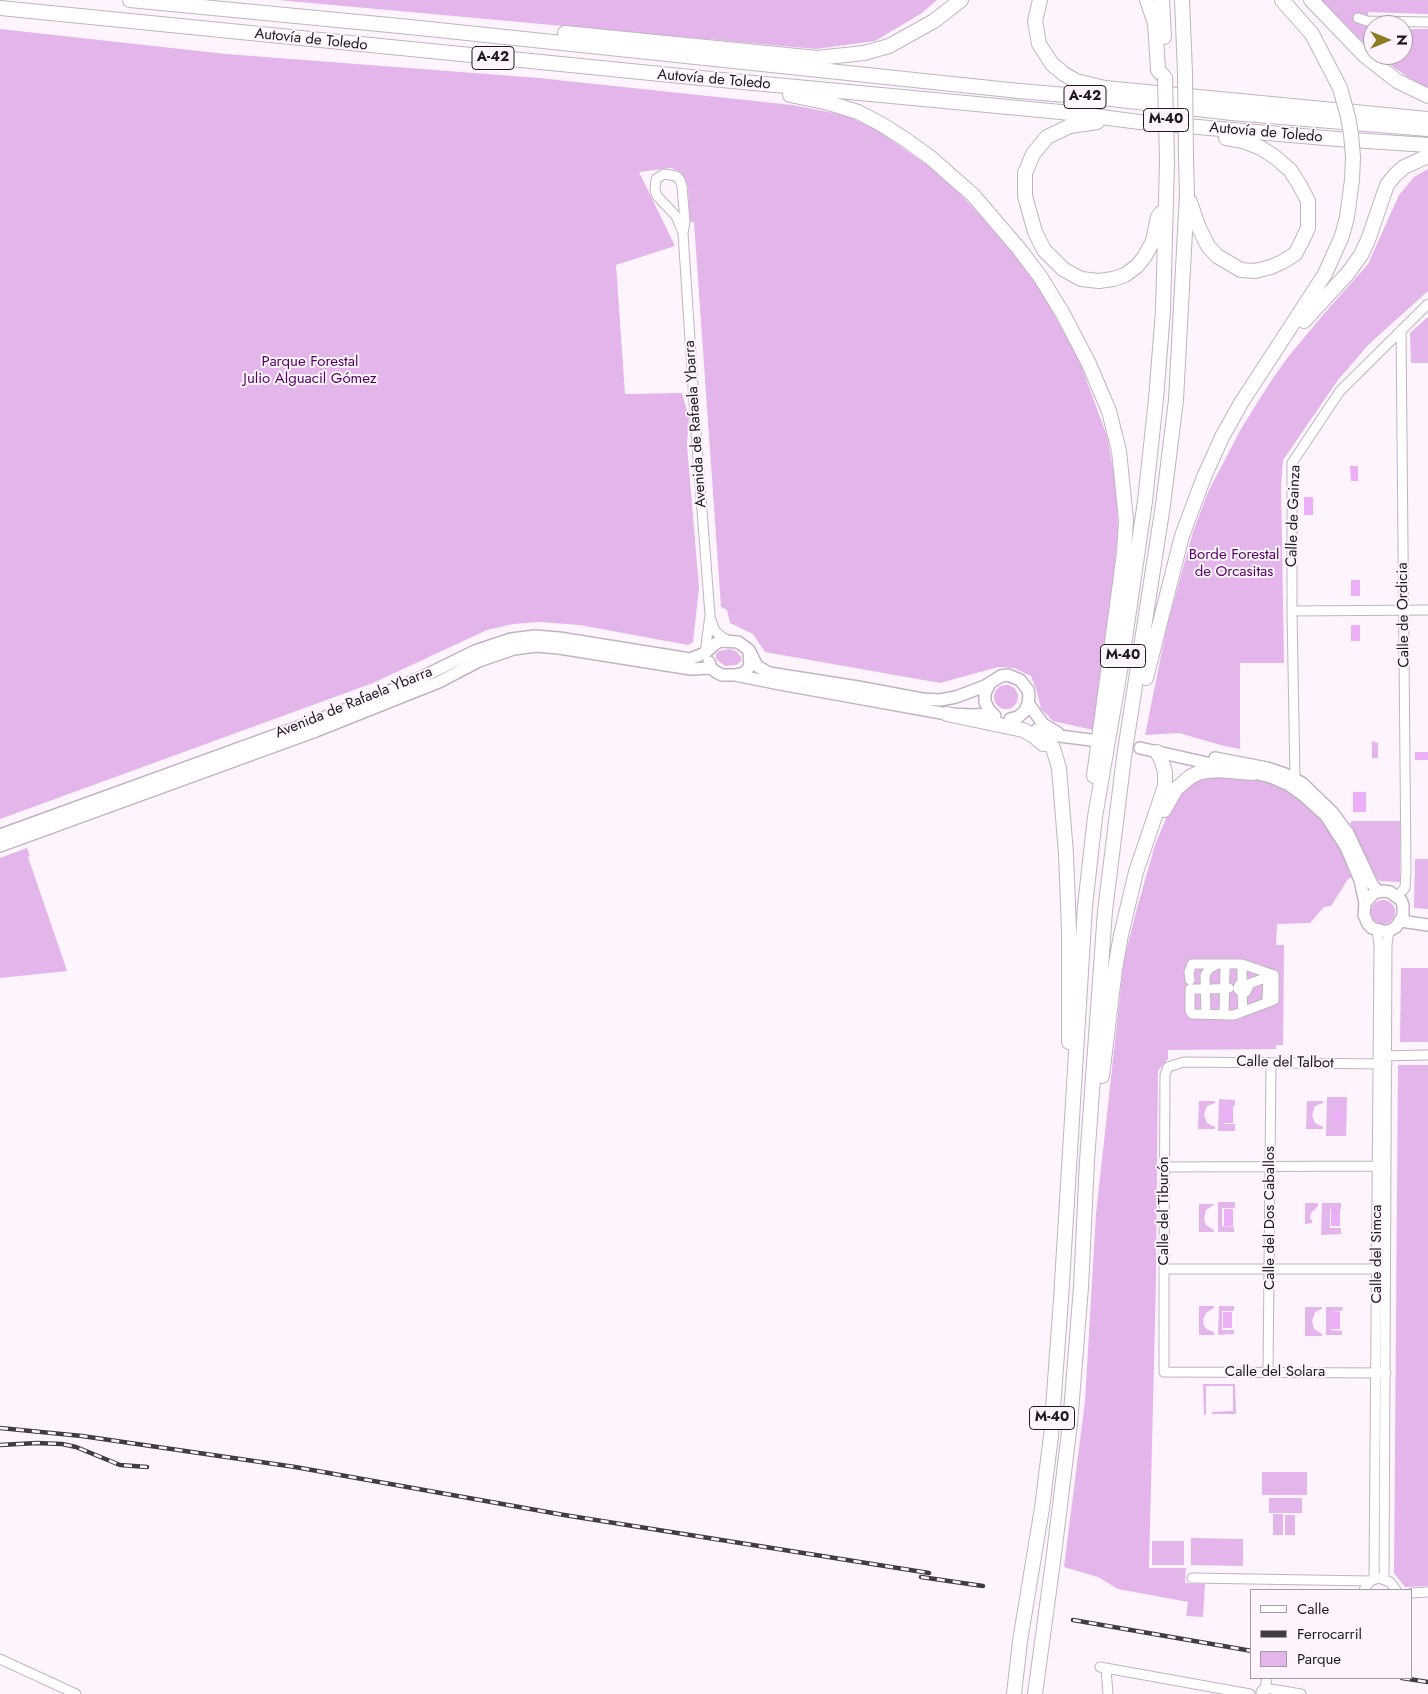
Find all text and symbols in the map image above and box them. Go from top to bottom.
north arrow [1363,15,1413,65]
street label: Autovía de Toledo [254,25,368,55]
text: N [1392,34,1412,46]
road number: A-42 [472,46,514,70]
street label: Autovía de Toledo [657,66,771,94]
road number: A-42 [1064,85,1106,108]
road number: M-40 [1144,108,1188,132]
street label: Autovía de Toledo [1209,119,1323,147]
street label: Avenida de Rafaela Ybarra [681,340,711,508]
park label: Parque Forestal Julio Alguacil Gómez [243,353,377,388]
street label: Calle de Gainza [1283,465,1305,567]
park label: Borde Forestal de Orcasitas [1189,546,1279,581]
street label: Calle de Ordicia [1394,562,1414,668]
road number: M-40 [1100,644,1146,668]
street label: Avenida de Rafaela Ybarra [273,663,435,743]
street label: Calle del Talbot [1236,1053,1334,1073]
street label: Calle del Dos Caballos [1261,1146,1279,1290]
street label: Calle del Tiburón [1155,1156,1173,1266]
street label: Calle del Simca [1368,1204,1386,1304]
street label: Calle del Solara [1225,1363,1325,1381]
road number: M-40 [1030,1406,1074,1430]
legend [1250,1589,1413,1679]
text: Calle [1297,1598,1329,1620]
text: Ferrocarril [1297,1623,1362,1645]
text: Parque [1297,1648,1341,1670]

